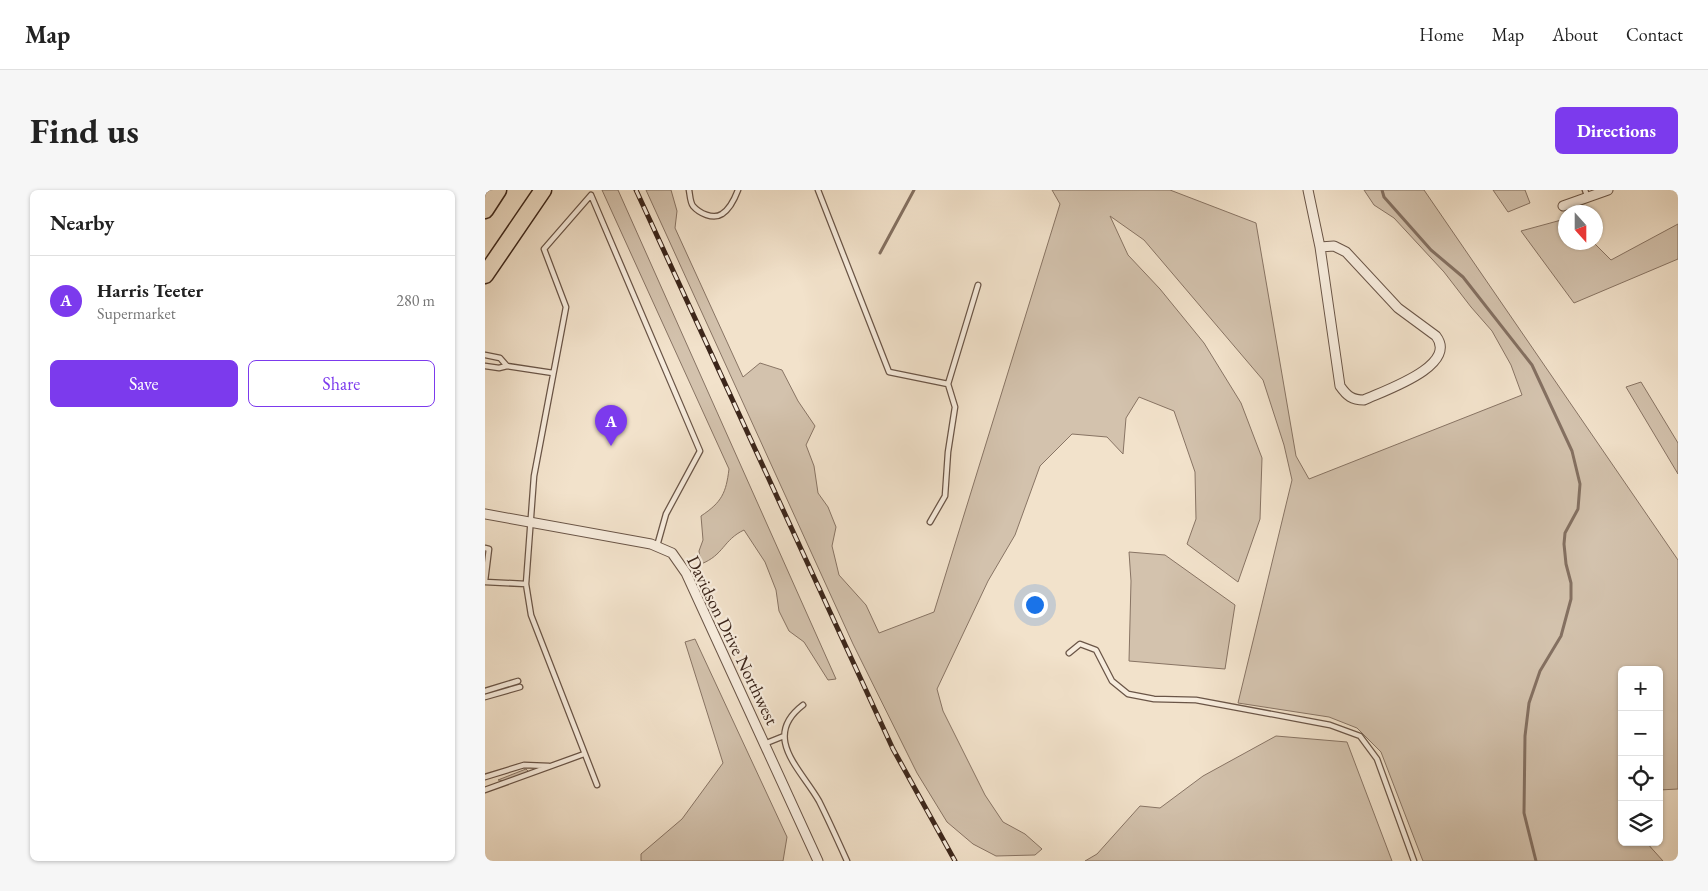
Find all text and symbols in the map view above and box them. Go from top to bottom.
text: Map [25,19,70,50]
text: Home [1419,23,1464,46]
text: Map [1492,23,1524,46]
text: About [1552,23,1598,46]
text: Contact [1626,23,1683,46]
button: Directions [1555,107,1678,154]
text: Find us [30,108,139,153]
north arrow [1558,205,1603,250]
text: Nearby [50,209,114,236]
text: Harris Teeter [97,278,203,303]
text: A [60,290,72,311]
text: 280 m [396,290,435,311]
text: Supermarket [97,303,176,324]
button: Save [50,360,238,407]
button: Share [248,360,435,407]
pin: A [595,405,627,446]
street label: Davidson Drive Northwest [682,552,784,729]
your location [1022,592,1048,618]
map controls [1618,666,1663,846]
button: + [1618,666,1663,711]
button: − [1618,711,1663,756]
button: locate [1618,756,1663,801]
button: layers [1618,801,1663,846]

